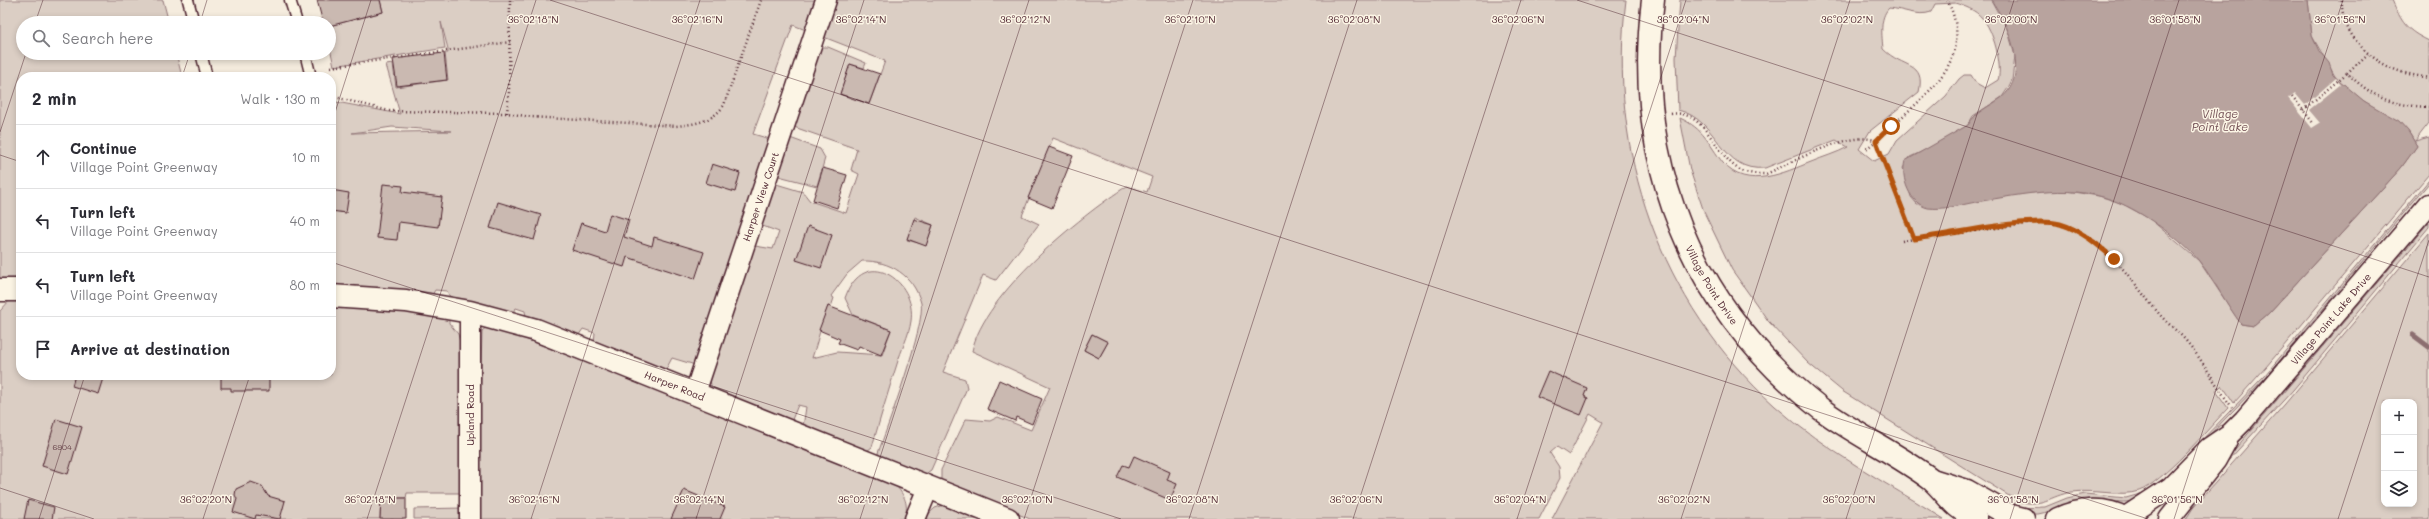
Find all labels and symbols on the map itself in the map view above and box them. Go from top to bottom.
text: 36°02'18"N [507,12,559,26]
text: 36°02'16"N [671,12,723,26]
text: 36°02'14"N [836,12,886,26]
text: 36°02'12"N [1000,12,1050,26]
text: 36°02'10"N [1164,12,1216,26]
text: 36°02'08"N [1328,12,1380,26]
text: 36°02'06"N [1492,12,1544,26]
text: 36°02'04"N [1657,12,1709,26]
text: 36°02'02"N [1821,12,1873,26]
text: 36°02'00"N [1985,12,2037,26]
text: 36°01'58"N [2149,12,2201,26]
text: 36°01'56"N [2314,12,2366,26]
water label: Village Point Lake [2192,106,2248,134]
route start [1882,117,1900,135]
street label: Harper View Court [739,150,782,243]
street label: Village Point Drive [1682,243,1741,327]
route end [2105,250,2123,268]
street label: Village Point Lake Drive [2287,270,2374,368]
street label: Harper Road [642,367,707,404]
street label: Upland Road [463,384,477,446]
house number: 6904 [52,442,72,452]
text: 36°02'20"N [180,492,232,506]
text: 36°02'18"N [344,492,396,506]
text: 36°02'16"N [508,492,560,506]
text: 36°02'14"N [674,492,724,506]
text: 36°02'12"N [838,492,888,506]
text: 36°02'10"N [1001,492,1053,506]
text: 36°02'08"N [1166,492,1218,506]
text: 36°02'06"N [1330,492,1382,506]
text: 36°02'04"N [1494,492,1546,506]
text: 36°02'02"N [1658,492,1710,506]
text: 36°02'00"N [1823,492,1875,506]
text: 36°01'58"N [1987,492,2039,506]
text: 36°01'56"N [2151,492,2203,506]

